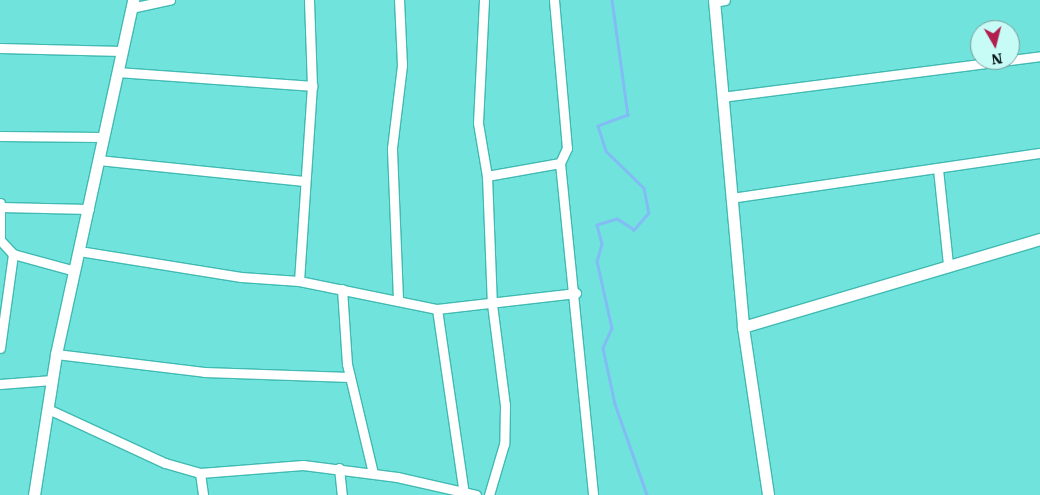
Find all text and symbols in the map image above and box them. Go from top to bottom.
north arrow [970,20,1020,70]
text: N [990,49,1004,69]

